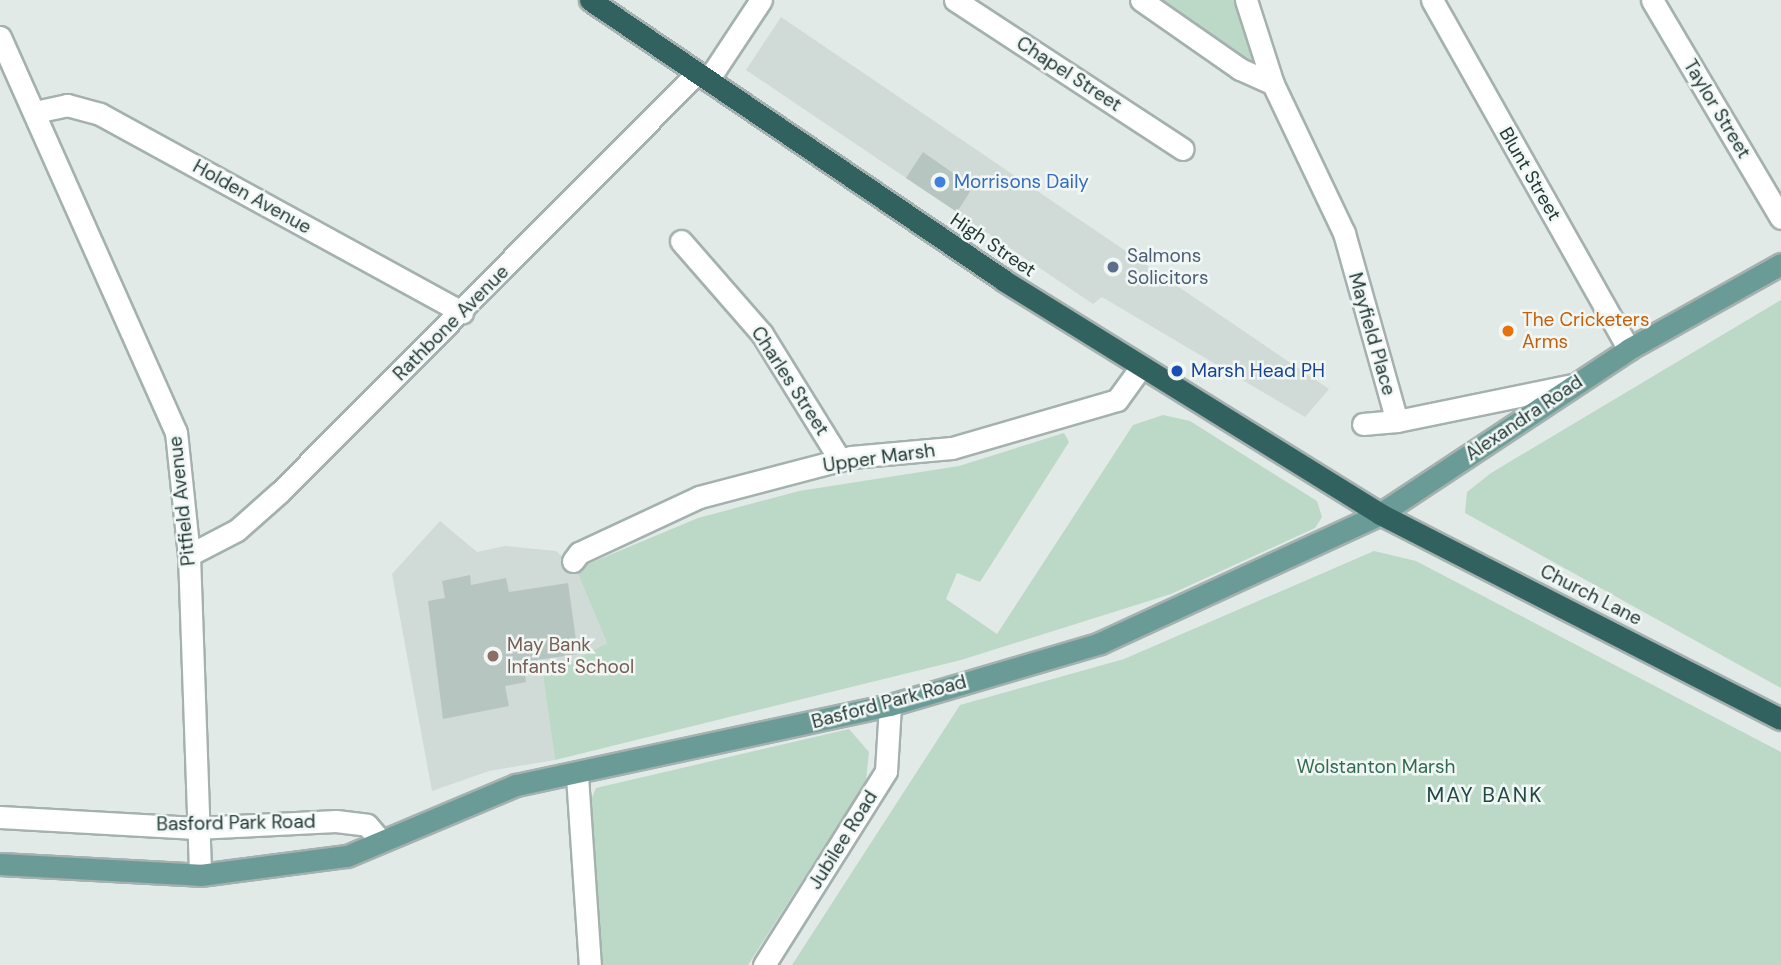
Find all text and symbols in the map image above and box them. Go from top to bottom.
street label: Chapel Street [1012,32,1126,116]
street label: Taylor Street [1679,55,1755,163]
street label: Blunt Street [1494,123,1566,225]
street label: Holden Avenue [189,155,315,239]
place label: Morrisons Daily [954,171,1089,193]
marker: Morrisons Daily [932,174,948,190]
street label: High Street [946,208,1040,282]
place label: Salmons Solicitors [1127,245,1209,289]
marker: Salmons Solicitors [1105,259,1121,275]
street label: Rathbone Avenue [389,261,513,385]
street label: Mayfield Place [1344,270,1400,398]
place label: The Cricketers Arms [1522,309,1649,353]
street label: Charles Street [746,322,834,440]
marker: The Cricketers Arms [1500,323,1516,339]
place label: Marsh Head PH [1191,360,1325,382]
marker: Marsh Head PH [1169,363,1185,379]
street label: Alexandra Road [1461,370,1587,466]
street label: Pitfield Avenue [164,435,200,567]
street label: Upper Marsh [822,439,936,477]
street label: Church Lane [1536,560,1646,630]
place label: May Bank Infants' School [507,634,634,678]
marker: May Bank Infants' School [485,648,501,664]
street label: Basford Park Road [809,670,969,734]
park label: Wolstanton Marsh [1297,756,1455,778]
district label: MAY BANK [1428,782,1542,808]
street label: Jubilee Road [804,786,882,894]
street label: Basford Park Road [156,810,316,836]

